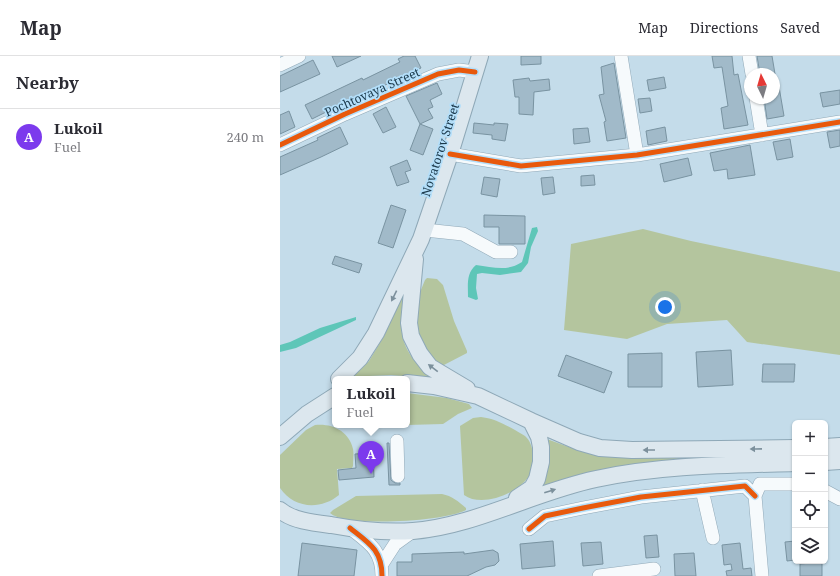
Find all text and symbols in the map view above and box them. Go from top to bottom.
text: Map [20,15,62,41]
text: Map [638,18,668,37]
text: Directions [690,18,758,37]
text: Saved [780,18,820,37]
street label: Pochtovaya Street [322,63,422,121]
north arrow [744,68,780,104]
text: Nearby [16,71,79,94]
street label: Novatorov Street [417,101,463,199]
text: Lukoil [54,118,103,138]
text: A [24,128,34,146]
text: 240 m [227,128,264,146]
text: Fuel [54,138,81,156]
one-way arrow [391,290,397,302]
your location [655,297,675,317]
one-way arrow [428,364,439,372]
popup [332,376,410,428]
text: Lukoil [347,383,395,403]
text: Fuel [347,403,374,421]
map controls [792,420,828,564]
button: + [792,420,828,456]
pin: A [358,441,384,474]
one-way arrow [749,446,762,452]
one-way arrow [642,447,655,453]
button: − [792,456,828,492]
one-way arrow [545,488,557,494]
button: locate [792,492,828,528]
button: layers [792,528,828,564]

